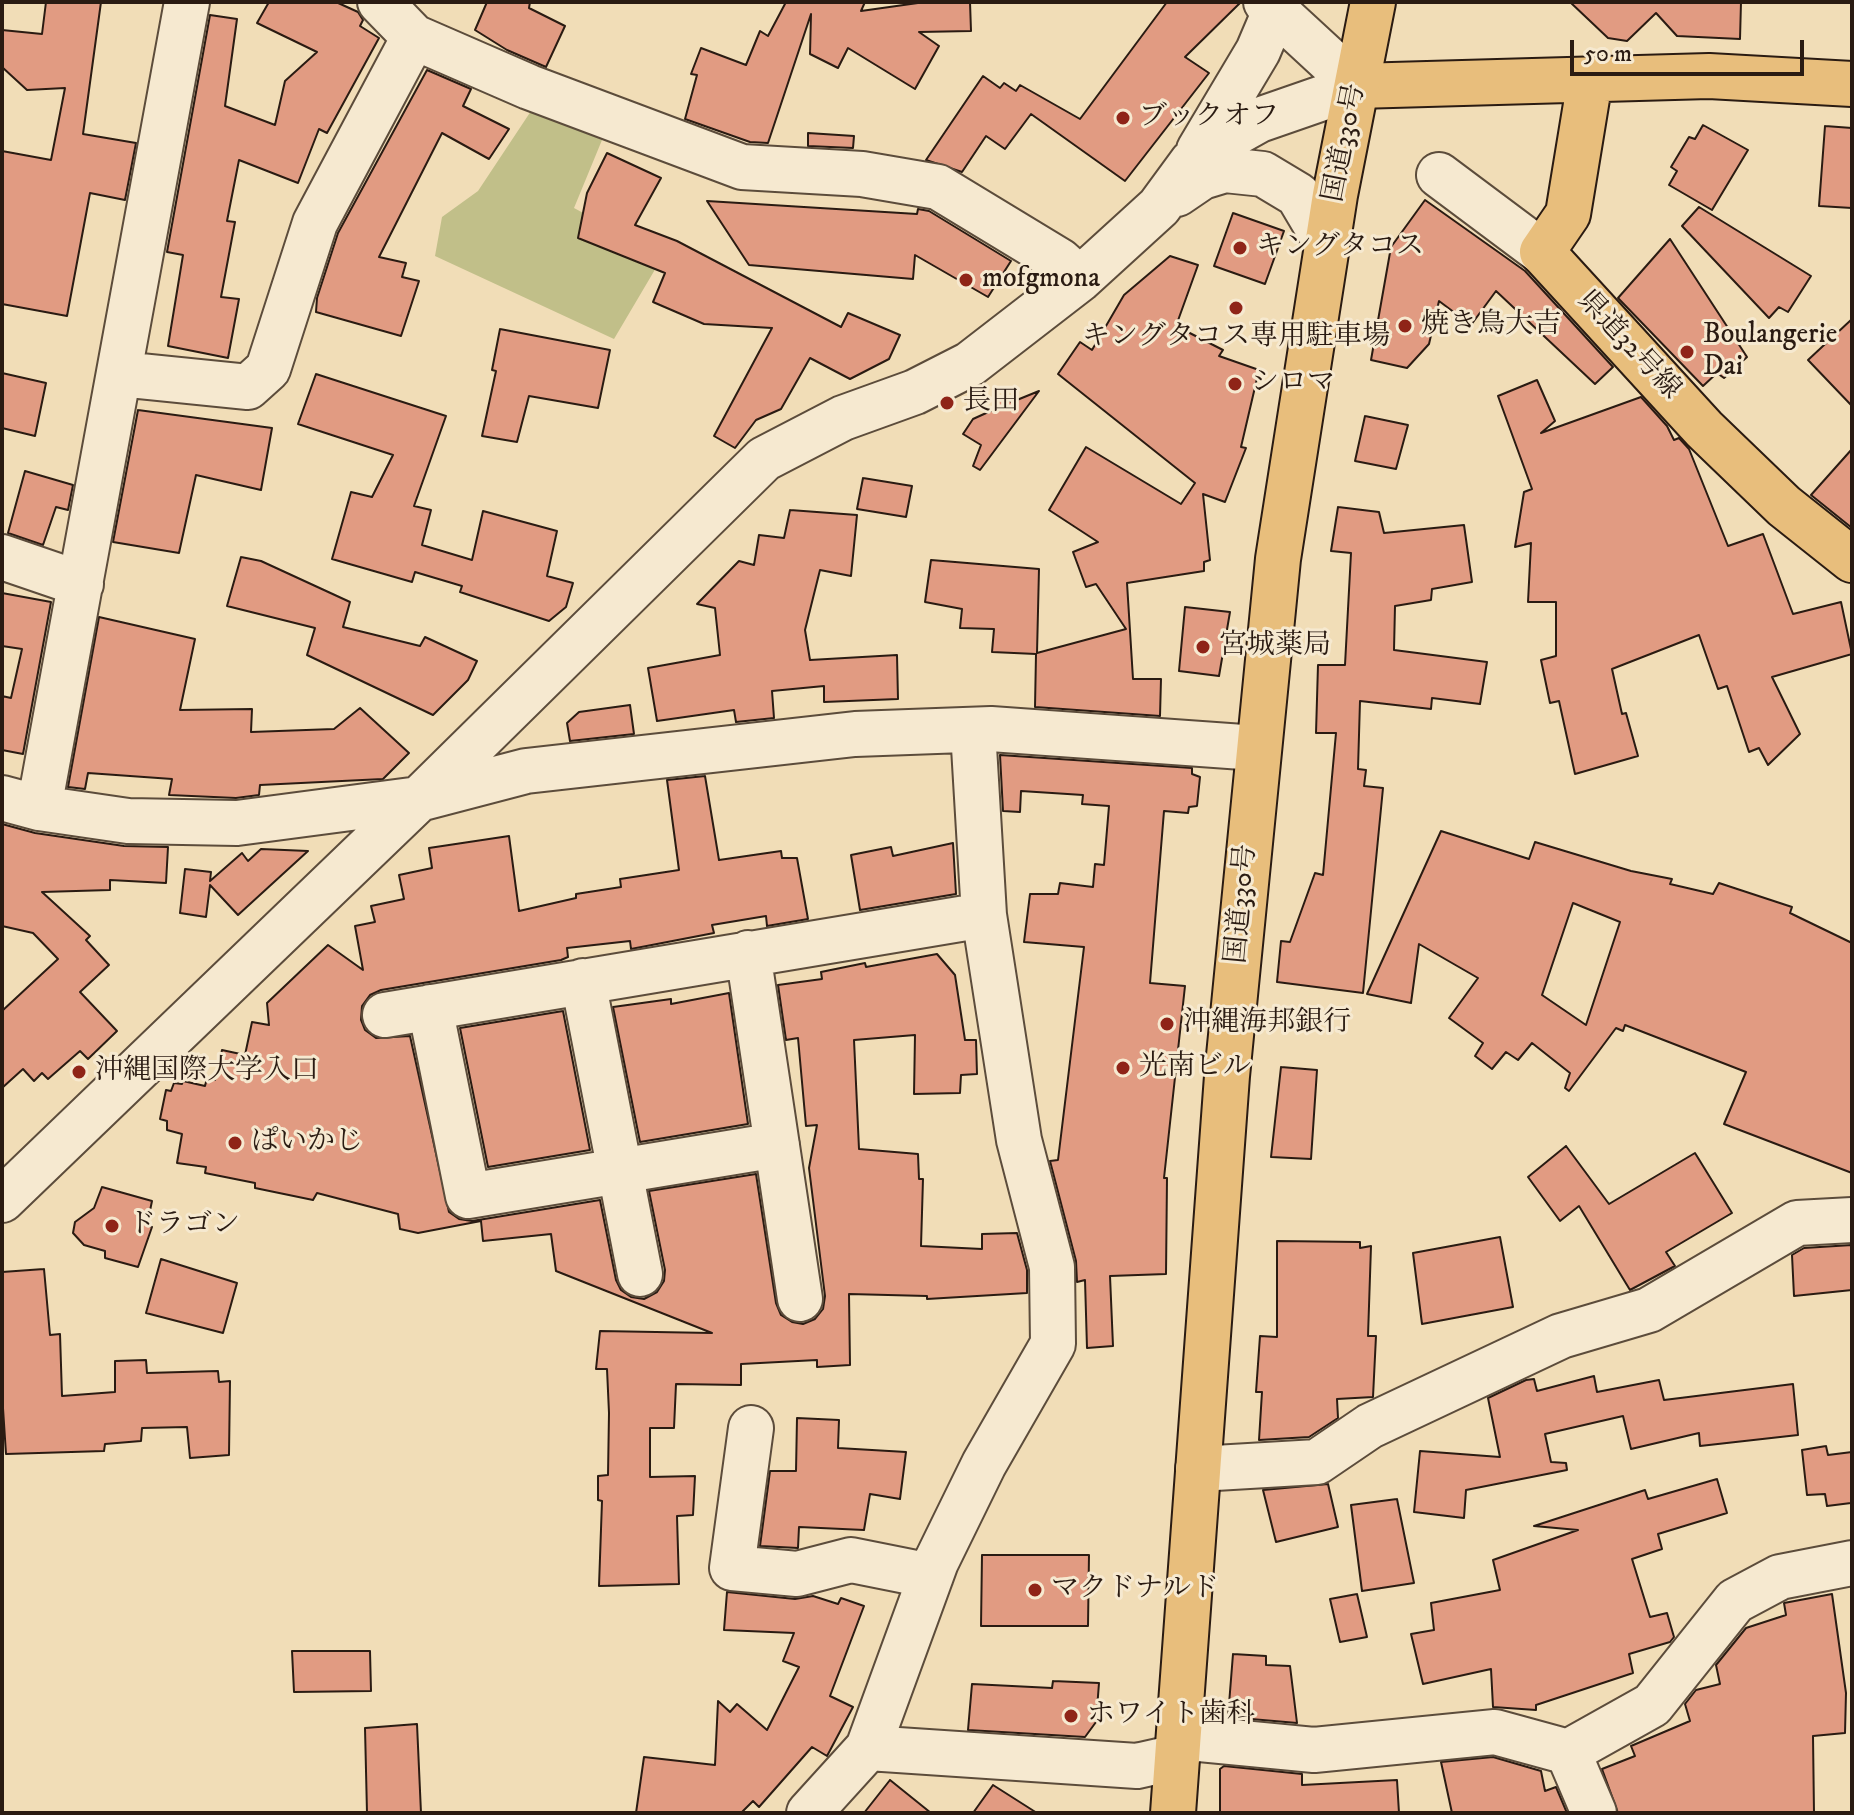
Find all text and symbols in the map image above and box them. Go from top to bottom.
scale bar [1574,24,1808,74]
text: 50 m [1584,39,1632,69]
street label: 国道330号 [1318,81,1374,205]
place label: ブックオフ [1139,101,1279,135]
marker: ブックオフ [1114,109,1132,127]
place label: キングタコス [1256,231,1424,265]
marker: キングタコス [1231,239,1249,257]
place label: mofgmona [982,263,1100,297]
marker: mofgmona [957,271,975,289]
street label: 県道32号線 [1569,285,1687,407]
marker: キングタコス専用駐車場 [1227,299,1245,317]
place label: 焼き鳥大吉 [1421,309,1561,343]
marker: 焼き鳥大吉 [1396,317,1414,335]
place label: Boulangerie Dai [1703,319,1837,385]
place label: キングタコス専用駐車場 [1082,321,1390,355]
marker: Boulangerie Dai [1678,343,1696,361]
place label: シロマ [1251,367,1335,401]
marker: シロマ [1226,375,1244,393]
place label: 長田 [963,386,1019,420]
marker: 長田 [938,394,956,412]
place label: 宮城薬局 [1219,630,1331,664]
marker: 宮城薬局 [1194,638,1212,656]
street label: 国道330号 [1221,843,1265,965]
place label: 沖縄海邦銀行 [1183,1007,1351,1041]
marker: 沖縄海邦銀行 [1158,1015,1176,1033]
place label: 光南ビル [1139,1051,1251,1085]
place label: 沖縄国際大学入口 [95,1055,319,1089]
marker: 光南ビル [1114,1059,1132,1077]
marker: 沖縄国際大学入口 [70,1063,88,1081]
place label: ぱいかじ [251,1126,363,1160]
marker: ぱいかじ [226,1134,244,1152]
place label: ドラゴン [128,1209,240,1243]
marker: ドラゴン [103,1217,121,1235]
place label: マクドナルド [1051,1573,1219,1607]
marker: マクドナルド [1026,1581,1044,1599]
place label: ホワイト歯科 [1087,1699,1255,1733]
marker: ホワイト歯科 [1062,1707,1080,1725]

